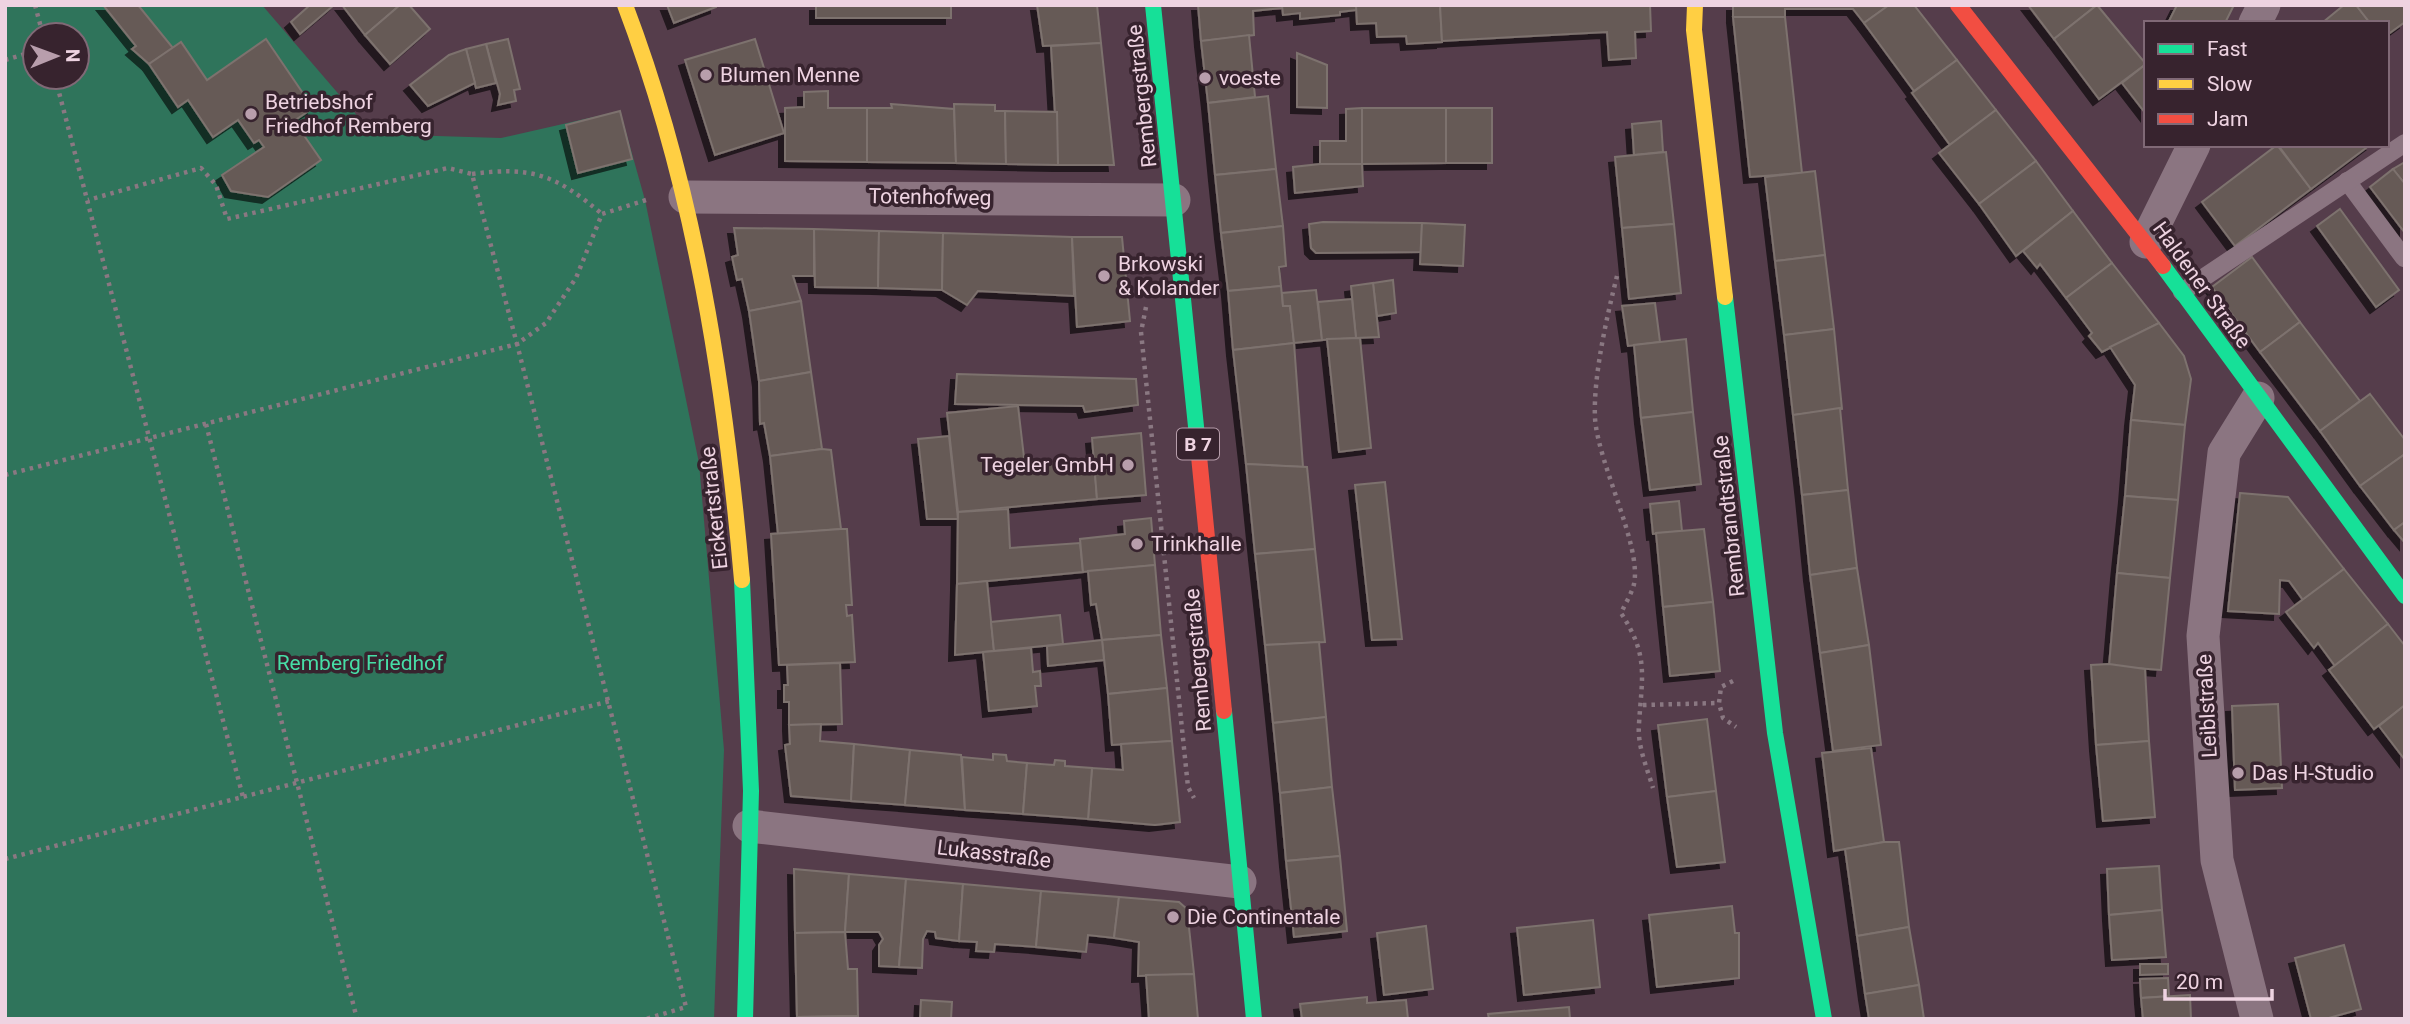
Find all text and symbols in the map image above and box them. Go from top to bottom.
north arrow [21,21,91,91]
legend [2144,21,2389,147]
street label: Rembergstraße [1123,23,1161,169]
text: Fast [2207,37,2248,61]
text: N [61,49,84,63]
place label: Blumen Menne [720,63,860,87]
place label: voeste [1219,66,1281,90]
marker: Blumen Menne [698,67,714,83]
marker: voeste [1197,70,1213,86]
text: Slow [2207,72,2253,96]
place label: Betriebshof Friedhof Remberg [265,90,432,138]
marker: Betriebshof Friedhof Remberg [243,106,259,122]
text: Jam [2207,107,2248,131]
street label: Totenhofweg [868,184,992,210]
street label: Haldener Straße [2148,217,2256,353]
place label: Brkowski & Kolander [1118,252,1219,300]
marker: Brkowski & Kolander [1096,268,1112,284]
road number: B 7 [1177,428,1219,460]
street label: Rembrandtstraße [1709,434,1749,598]
street label: Eickertstraße [696,445,732,571]
place label: Tegeler GmbH [980,453,1114,477]
marker: Tegeler GmbH [1120,457,1136,473]
place label: Trinkhalle [1151,532,1242,556]
marker: Trinkhalle [1129,536,1145,552]
street label: Rembergstraße [1180,587,1216,733]
park label: Remberg Friedhof [277,651,444,675]
street label: Leiblstraße [2192,653,2222,759]
place label: Das H-Studio [2252,761,2374,785]
marker: Das H-Studio [2230,765,2246,781]
street label: Lukasstraße [936,835,1052,873]
place label: Die Continentale [1187,905,1340,929]
marker: Die Continentale [1165,909,1181,925]
scale bar [2165,958,2272,1002]
text: 20 m [2176,970,2223,994]

